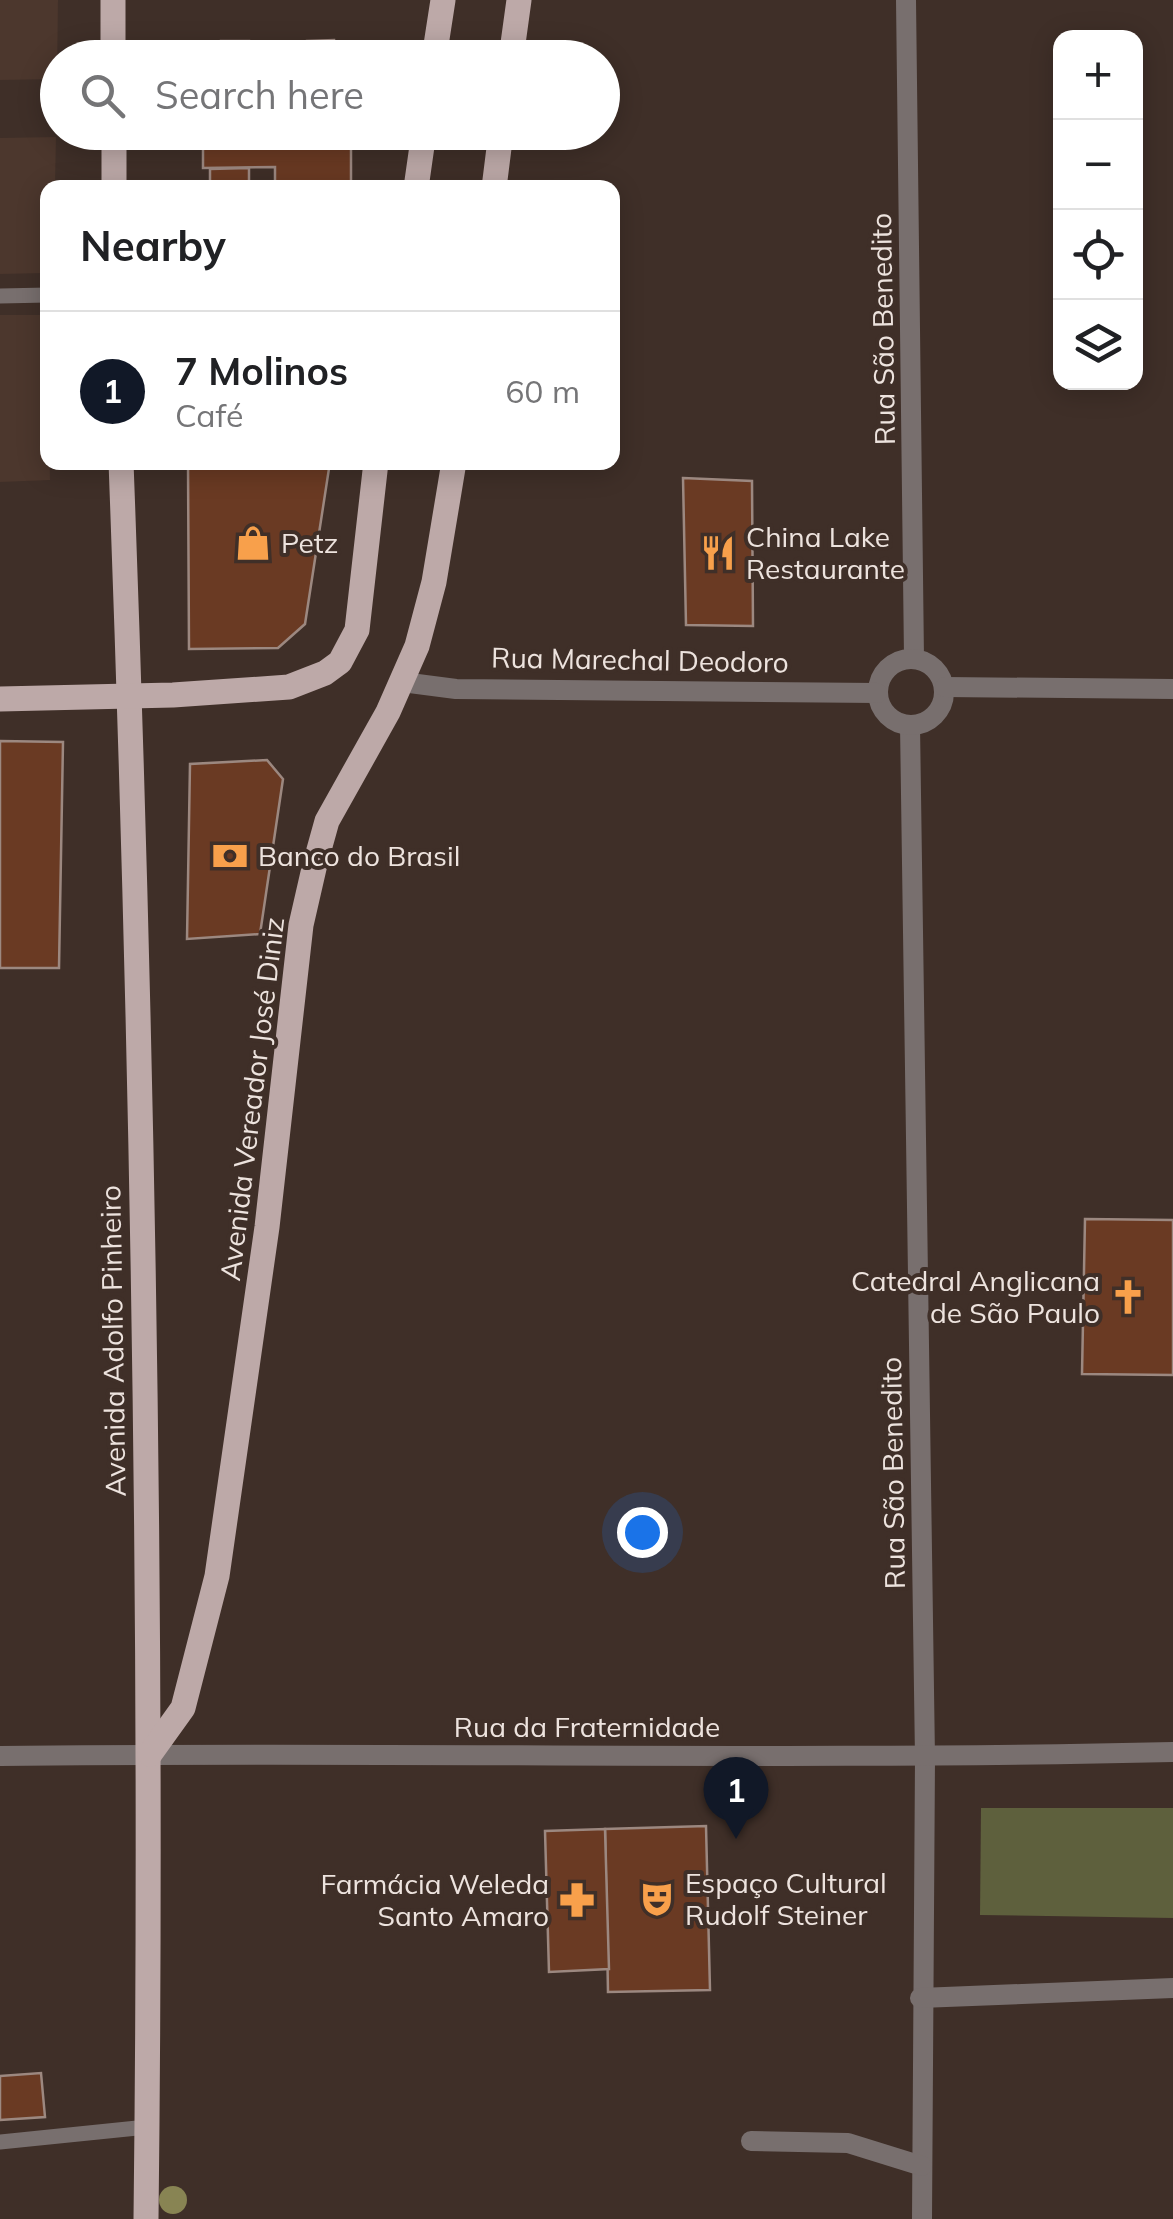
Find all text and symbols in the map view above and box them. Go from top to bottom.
map controls [1053,30,1143,390]
button: + [1053,30,1143,120]
search box [40,40,620,150]
icon: search [75,68,130,123]
text: Search here [155,71,364,119]
button: − [1053,120,1143,210]
button: locate [1053,210,1143,300]
street label: Rua São Benedito [863,213,902,445]
text: Nearby [80,219,226,272]
button: layers [1053,300,1143,390]
text: 7 Molinos [175,347,348,395]
text: 1 [103,371,122,411]
text: 60 m [505,371,580,411]
text: Café [175,395,243,435]
place label: China Lake Restaurante [746,519,905,586]
shop icon: Petz [234,524,272,562]
place label: Petz [281,525,338,560]
restaurant icon: China Lake Restaurante [699,534,737,572]
street label: Rua Marechal Deodoro [491,639,789,680]
bank icon: Banco do Brasil [211,837,249,875]
place label: Banco do Brasil [258,838,460,873]
street label: Avenida Vereador José Diniz [212,915,291,1283]
street label: Avenida Adolfo Pinheiro [92,1185,133,1497]
place label: Catedral Anglicana de São Paulo [851,1263,1100,1330]
church icon: Catedral Anglicana de São Paulo [1109,1278,1147,1316]
street label: Rua São Benedito [873,1357,912,1589]
your location [617,1507,668,1558]
street label: Rua da Fraternidade [454,1709,720,1744]
pin: 1 [704,1756,768,1839]
place label: Espaço Cultural Rudolf Steiner [685,1865,887,1932]
place label: Farmácia Weleda Santo Amaro [321,1866,549,1933]
theatre icon: Espaço Cultural Rudolf Steiner [638,1880,676,1918]
pharmacy icon: Farmácia Weleda Santo Amaro [558,1881,596,1919]

